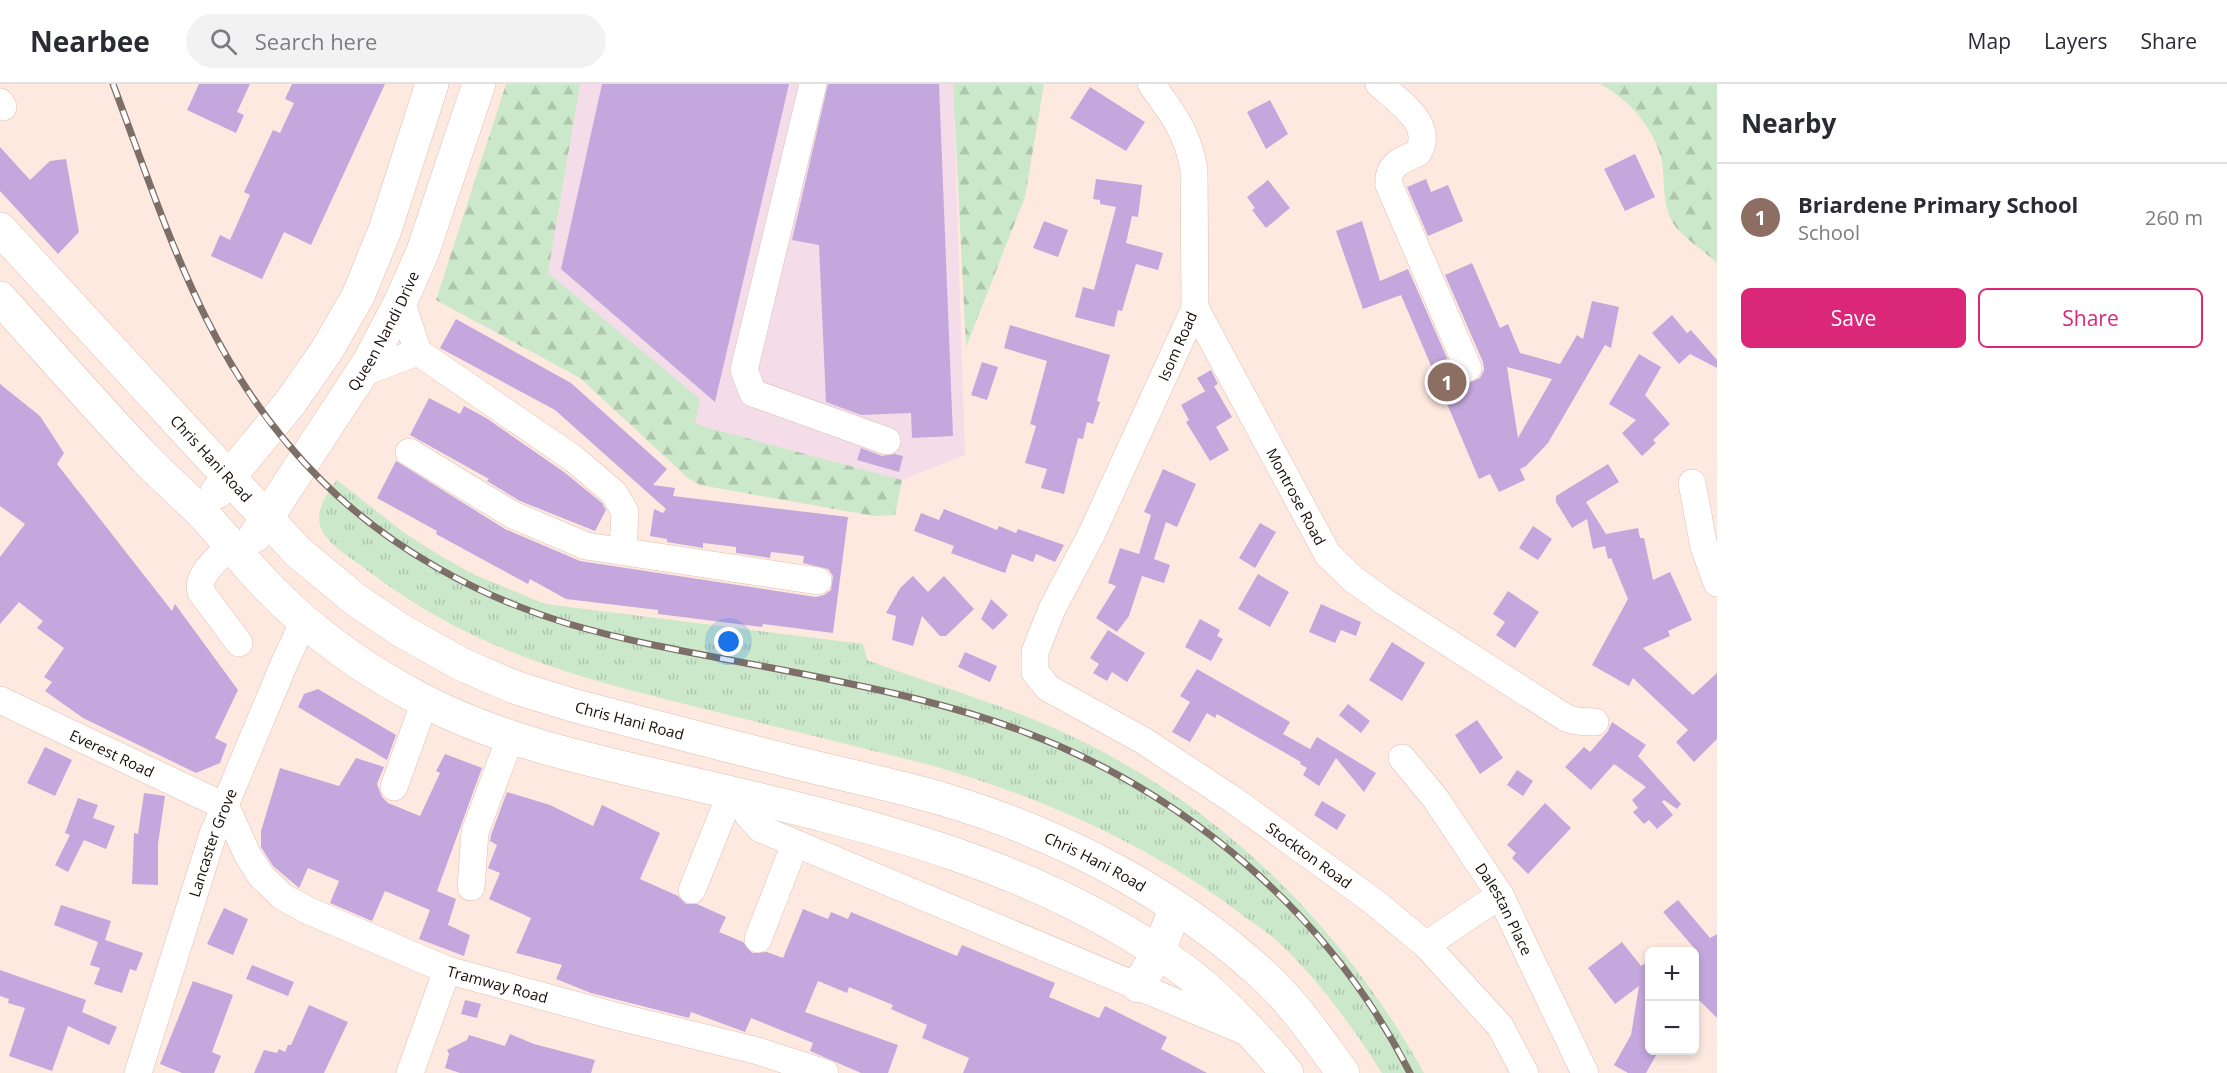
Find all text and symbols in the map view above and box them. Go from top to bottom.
search box [186,14,606,68]
text: Nearbee [30,22,150,60]
icon: search [207,25,240,58]
text: Search here [255,26,377,56]
text: Map [1968,27,2011,55]
text: Layers [2044,27,2108,55]
text: Share [2141,27,2197,55]
text: Nearby [1741,105,1836,141]
text: Briardene Primary School [1798,189,2078,219]
text: 1 [1755,204,1766,231]
text: 260 m [2145,204,2203,231]
text: School [1798,219,1860,246]
street label: Queen Nandi Drive [343,268,423,395]
button: Save [1741,288,1966,348]
button: Share [1978,288,2203,348]
street label: Isom Road [1153,308,1201,384]
pin: 1 [1428,360,1466,404]
street label: Chris Hani Road [166,410,257,506]
street label: Montrose Road [1262,444,1331,549]
your location [714,627,743,656]
street label: Chris Hani Road [573,696,686,744]
street label: Everest Road [67,725,158,782]
street label: Lancaster Grove [184,785,241,899]
street label: Stockton Road [1263,817,1356,893]
street label: Chris Hani Road [1041,827,1150,896]
street label: Dalestan Place [1471,859,1537,958]
map controls [1645,947,1699,1055]
button: + [1645,947,1699,1001]
street label: Tramway Road [445,960,550,1007]
button: − [1645,1001,1699,1055]

